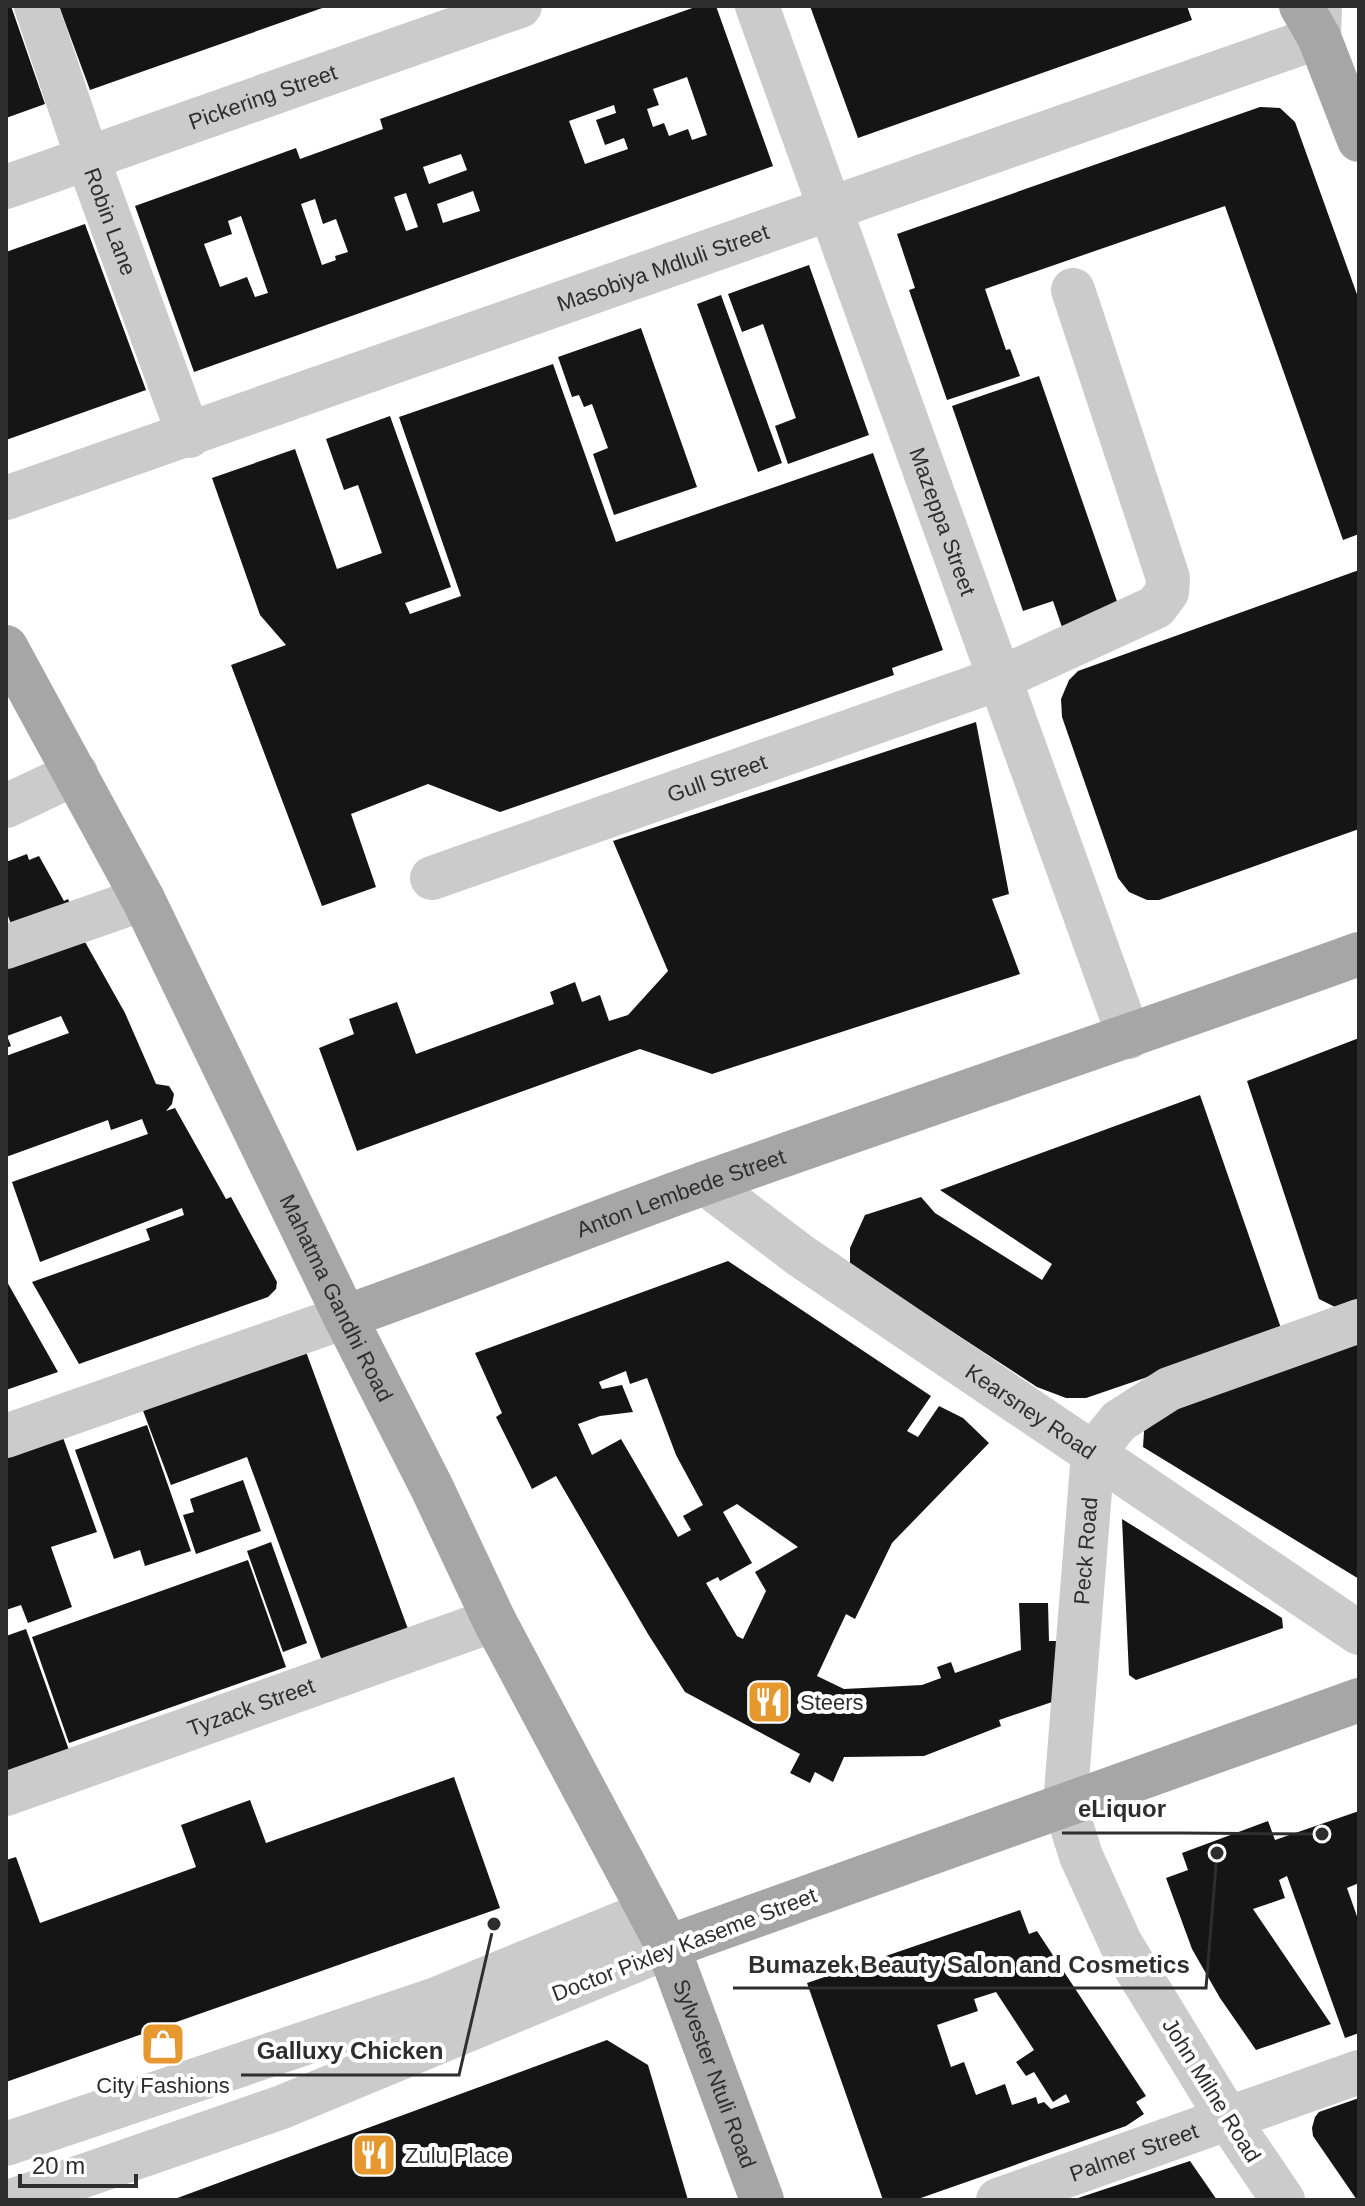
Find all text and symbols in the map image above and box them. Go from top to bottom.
street label: Pickering Street [185,60,340,135]
street label: Robin Lane [79,164,141,279]
street label: Masobiya Mdluli Street [554,219,772,317]
street label: Mazeppa Street [904,444,981,599]
street label: Gull Street [664,749,770,807]
street label: Anton Lembede Street [573,1144,789,1243]
street label: Mahatma Gandhi Road [275,1190,398,1406]
street label: Kearsney Road [961,1359,1100,1465]
street label: Peck Road [1069,1496,1102,1606]
street label: Tyzack Street [184,1673,318,1741]
restaurant icon: Steers [745,1678,793,1726]
place label: Steers [800,1690,864,1715]
callout: eLiquor [1062,1785,1182,1833]
text: eLiquor [1078,1795,1166,1822]
street label: Doctor Pixley Kaseme Street [548,1882,820,2007]
callout: Bumazek Beauty Salon and Cosmetics [733,1940,1206,1988]
text: Bumazek Beauty Salon and Cosmetics [748,1951,1190,1978]
street label: Sylvester Ntuli Road [668,1976,761,2171]
street label: John Milne Road [1157,2014,1266,2167]
shop icon: City Fashions [139,2020,187,2068]
callout: Galluxy Chicken [241,2027,459,2075]
text: Galluxy Chicken [257,2037,443,2064]
place label: City Fashions [96,2073,230,2098]
street label: Palmer Street [1066,2118,1202,2187]
restaurant icon: Zulu Place [350,2131,398,2179]
scale bar [20,2138,136,2188]
place label: Zulu Place [405,2143,509,2168]
text: 20 m [32,2152,85,2179]

